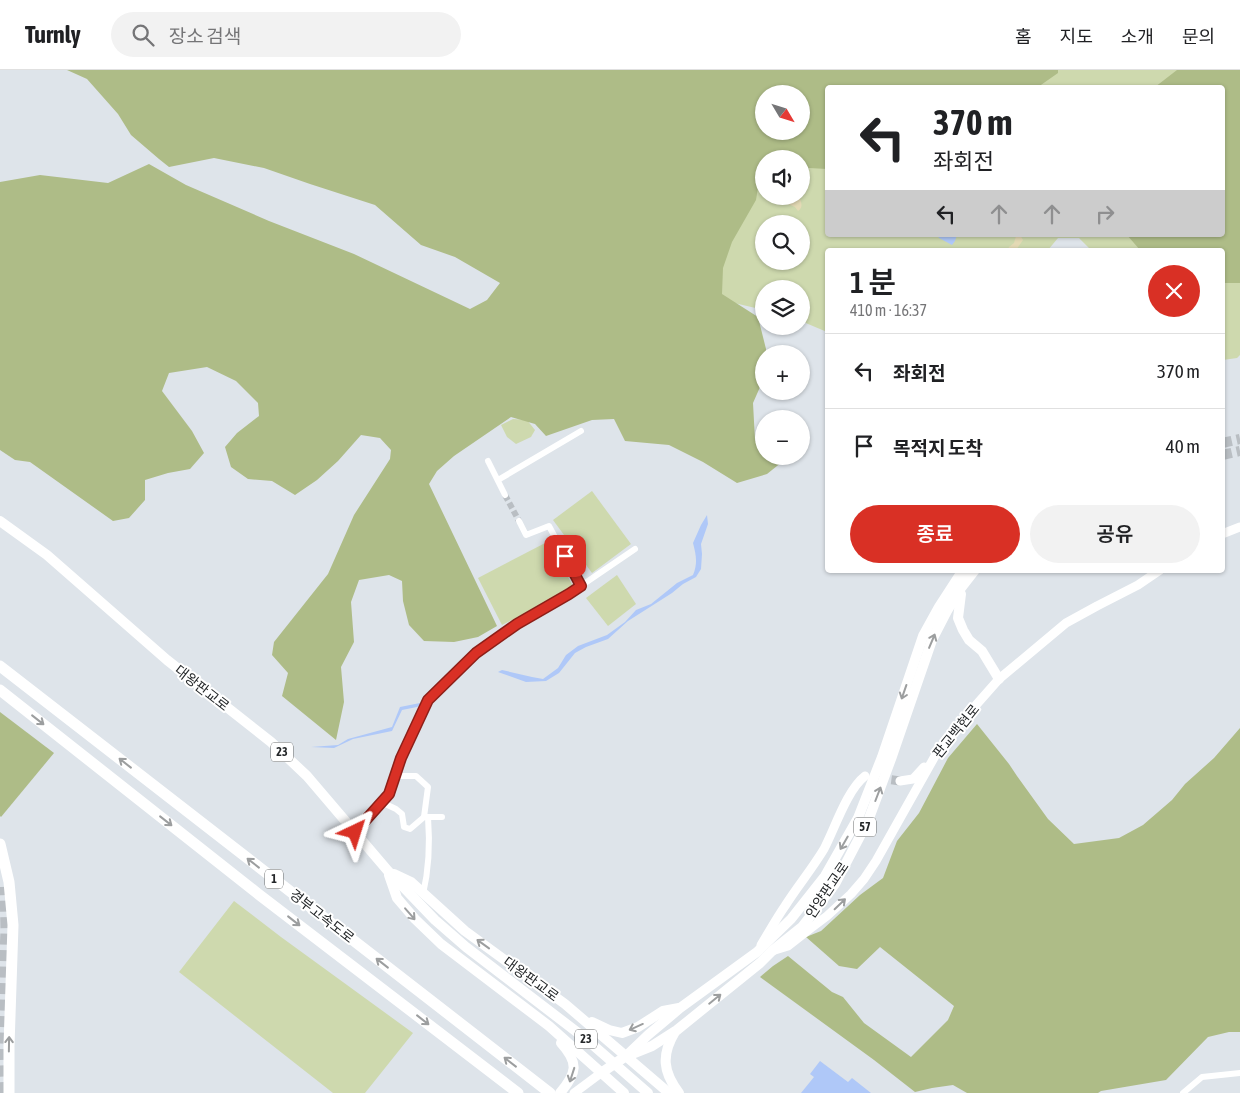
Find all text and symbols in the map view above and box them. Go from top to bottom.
search box [111,12,461,57]
text: Turnly [25,21,81,48]
icon: search [129,21,157,49]
text: 장소 검색 [169,25,241,47]
text: 홈 [1015,26,1032,47]
text: 지도 [1060,26,1093,47]
text: 소개 [1121,26,1154,47]
text: 문의 [1182,26,1215,47]
north arrow [755,85,810,140]
map controls [755,85,810,465]
text: 370 m [933,102,1012,142]
icon: left [850,105,915,170]
text: 좌회전 [933,148,994,174]
button: sound [755,150,810,205]
icon: left [932,200,960,228]
icon: ahead [985,200,1013,228]
icon: ahead [1038,200,1066,228]
icon: right [1091,200,1119,228]
button: search [755,215,810,270]
text: 1 분 [850,265,896,299]
button: close [1148,265,1200,317]
button: layers [755,280,810,335]
text: 410 m · 16:37 [850,301,927,319]
button: + [755,345,810,400]
icon: left [850,357,878,385]
text: 370 m [1157,360,1200,382]
text: 좌회전 [893,362,945,384]
button: − [755,410,810,465]
icon: arrive [850,432,878,460]
text: 40 m [1166,435,1200,457]
text: 목적지 도착 [893,437,983,459]
button: 종료 [850,505,1020,563]
button: 공유 [1030,505,1200,563]
pin [544,535,586,577]
icon: arrive [551,542,579,570]
one-way arrow [928,634,938,649]
street label: 대왕판교로 [172,662,232,714]
one-way arrow [899,684,908,699]
street label: 판교백현로 [930,701,983,761]
one-way arrow [31,715,45,725]
road number: 23 [271,742,293,762]
one-way arrow [119,758,132,769]
one-way arrow [874,787,883,802]
position arrow [328,805,380,857]
one-way arrow [159,815,172,826]
road number: 57 [854,818,876,836]
one-way arrow [839,835,849,850]
one-way arrow [246,858,260,868]
street label: 안양판교로 [802,859,852,921]
road number: 1 [265,870,283,889]
street label: 경부고속도로 [287,886,357,946]
one-way arrow [834,898,847,910]
one-way arrow [405,907,416,920]
one-way arrow [287,915,300,926]
one-way arrow [476,939,490,949]
street label: 대왕판교로 [500,954,562,1004]
one-way arrow [376,957,389,968]
one-way arrow [708,994,721,1005]
one-way arrow [416,1014,429,1025]
one-way arrow [629,1023,644,1033]
road number: 23 [575,1030,597,1049]
one-way arrow [5,1037,14,1053]
one-way arrow [504,1057,517,1068]
one-way arrow [566,1067,576,1083]

